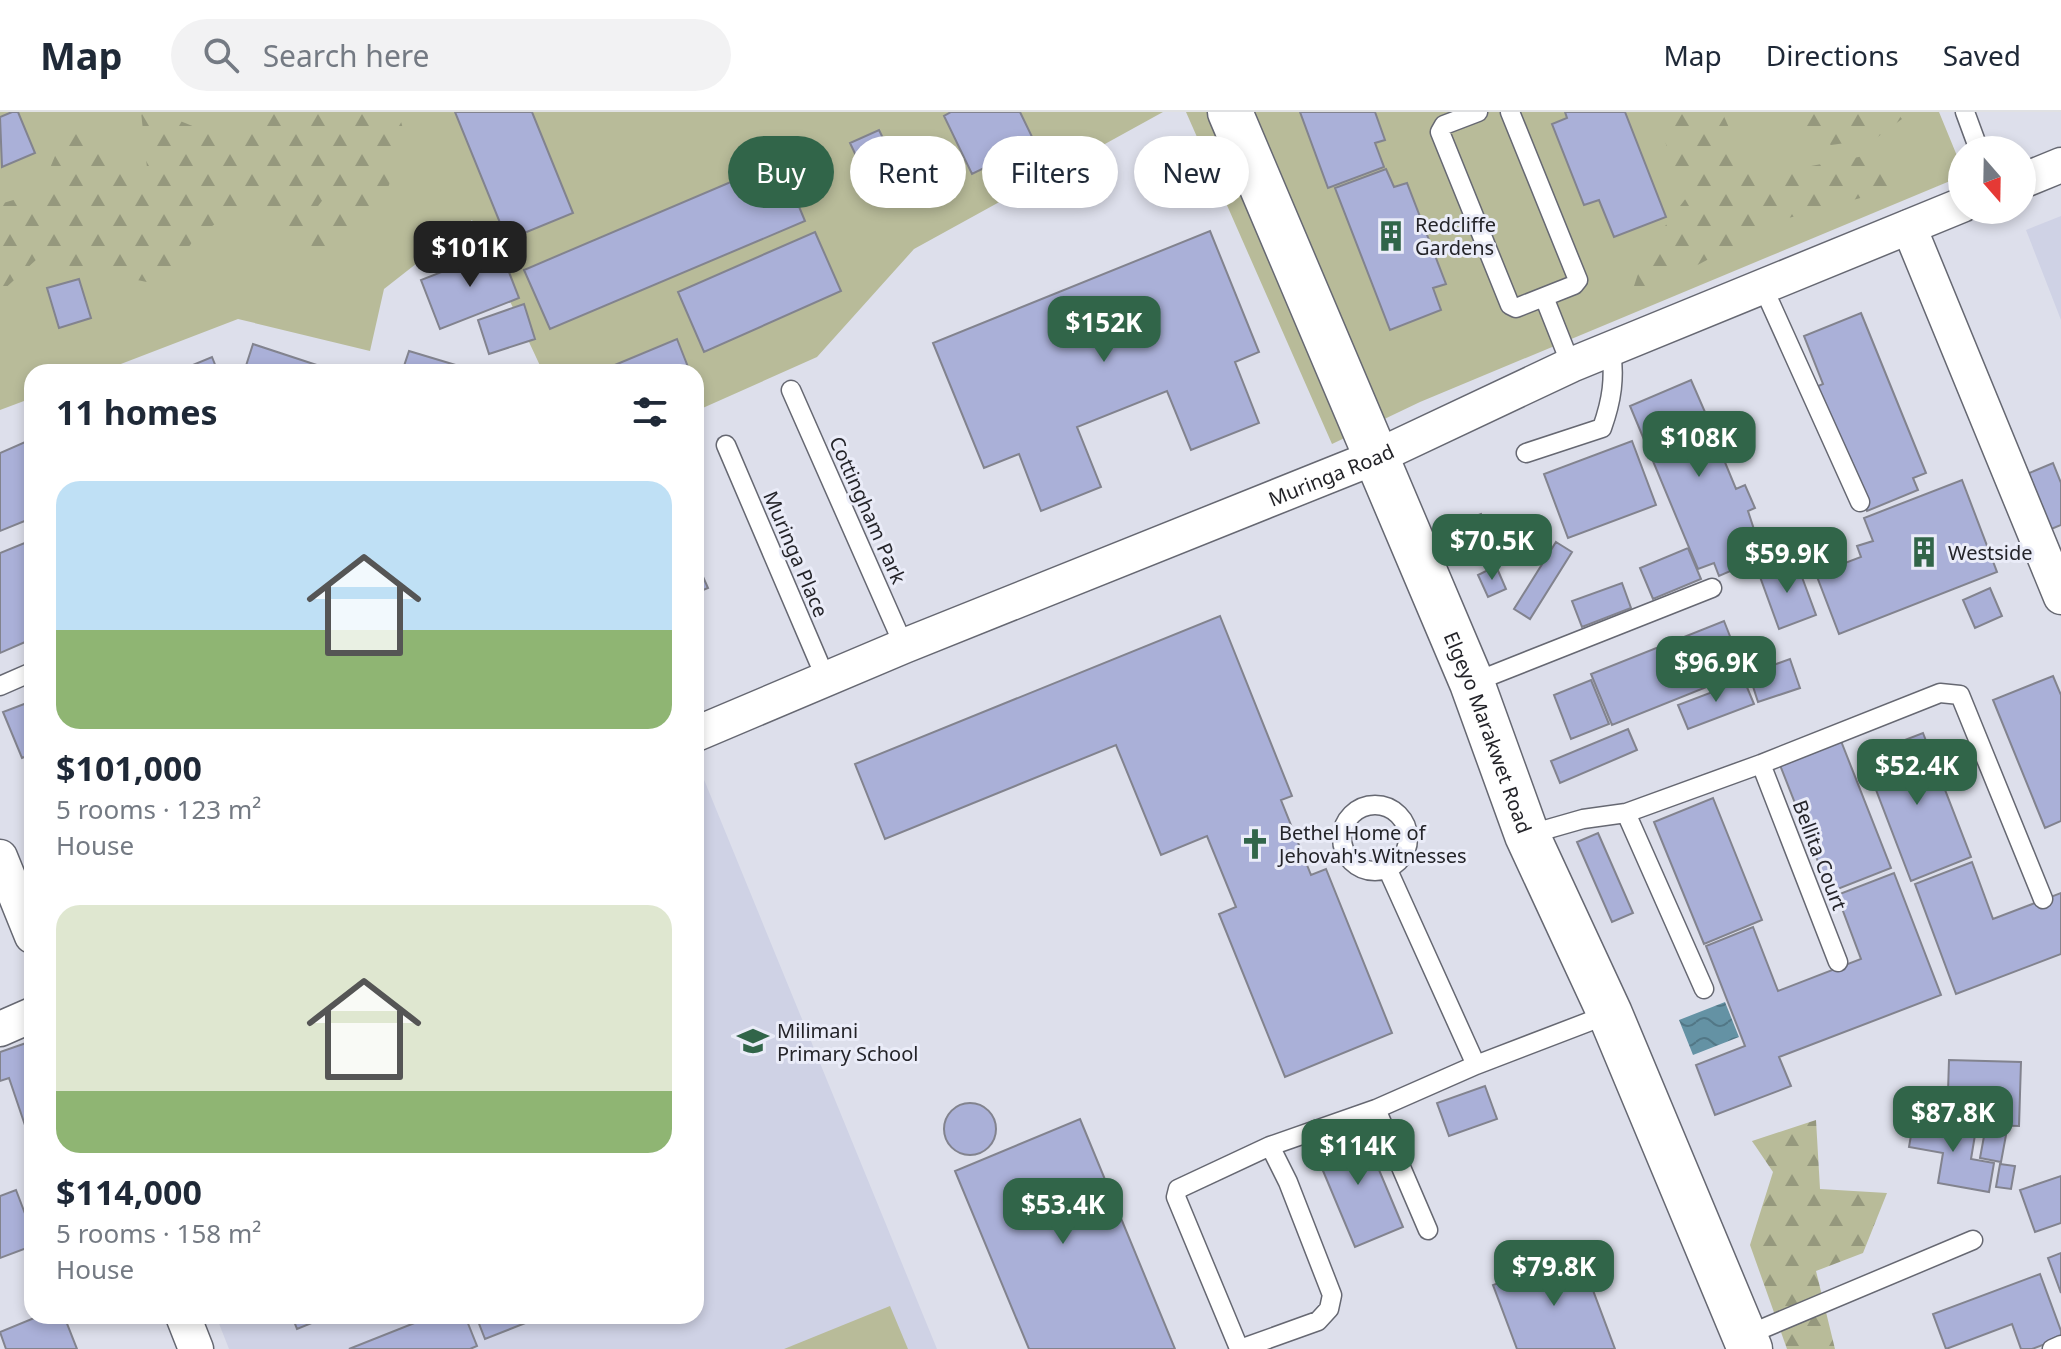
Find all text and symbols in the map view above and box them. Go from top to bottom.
search box [171,19,731,91]
text: Map [40,29,123,81]
icon: search [199,33,243,77]
text: Search here [263,35,430,76]
text: Map [1663,36,1722,74]
text: Directions [1766,36,1899,74]
text: Saved [1943,36,2021,74]
chip: Buy [728,136,834,208]
chip: Rent [850,136,966,208]
chip: Filters [982,136,1118,208]
chip: New [1134,136,1249,208]
north arrow [1948,136,2036,224]
map controls [1948,136,2036,224]
place label: Redcliffe Gardens [1415,211,1496,261]
building icon: Redcliffe Gardens [1374,219,1408,253]
pin: $101K [414,221,526,289]
text: $101K [432,229,508,265]
pin: $152K [1048,296,1160,364]
text: $152K [1066,304,1142,340]
text: 11 homes [56,389,218,435]
icon: filters [628,390,672,434]
pin: $108K [1643,411,1755,479]
text: $108K [1661,419,1737,455]
street label: Cottingham Park [823,432,913,588]
street label: Muringa Road [1264,437,1398,512]
street label: Muringa Place [757,487,835,621]
pin: $70.5K [1427,514,1557,582]
text: $70.5K [1450,522,1534,558]
pin: $59.9K [1722,527,1852,595]
icon: home [292,533,436,677]
text: $59.9K [1745,535,1829,571]
building icon: Westside [1907,535,1941,569]
place label: Westside [1948,539,2033,566]
street label: Elgeyo Marakwet Road [1438,627,1539,837]
pin: $96.9K [1651,636,1781,704]
text: $96.9K [1674,644,1758,680]
pin: $52.4K [1852,739,1982,807]
text: $101,000 [56,745,202,791]
text: $52.4K [1875,747,1959,783]
text: 5 rooms · 123 m² [56,791,261,827]
street label: Bellita Court [1787,796,1853,914]
place label: Bethel Home of Jehovah's Witnesses [1277,819,1467,869]
text: House [56,827,134,863]
church icon: Bethel Home of Jehovah's Witnesses [1238,827,1272,861]
icon: home [292,957,436,1101]
place label: Milimani Primary School [777,1017,918,1067]
school or university icon: Milimani Primary School [736,1024,770,1058]
pin: $87.8K [1888,1086,2018,1154]
text: $87.8K [1911,1094,1995,1130]
pin: $114K [1302,1119,1414,1187]
text: $114K [1320,1127,1396,1163]
text: $114,000 [56,1169,202,1215]
pin: $53.4K [998,1178,1128,1246]
text: $53.4K [1021,1186,1105,1222]
text: 5 rooms · 158 m² [56,1215,261,1251]
pin: $79.8K [1489,1240,1619,1308]
text: $79.8K [1512,1248,1596,1284]
text: House [56,1251,134,1287]

